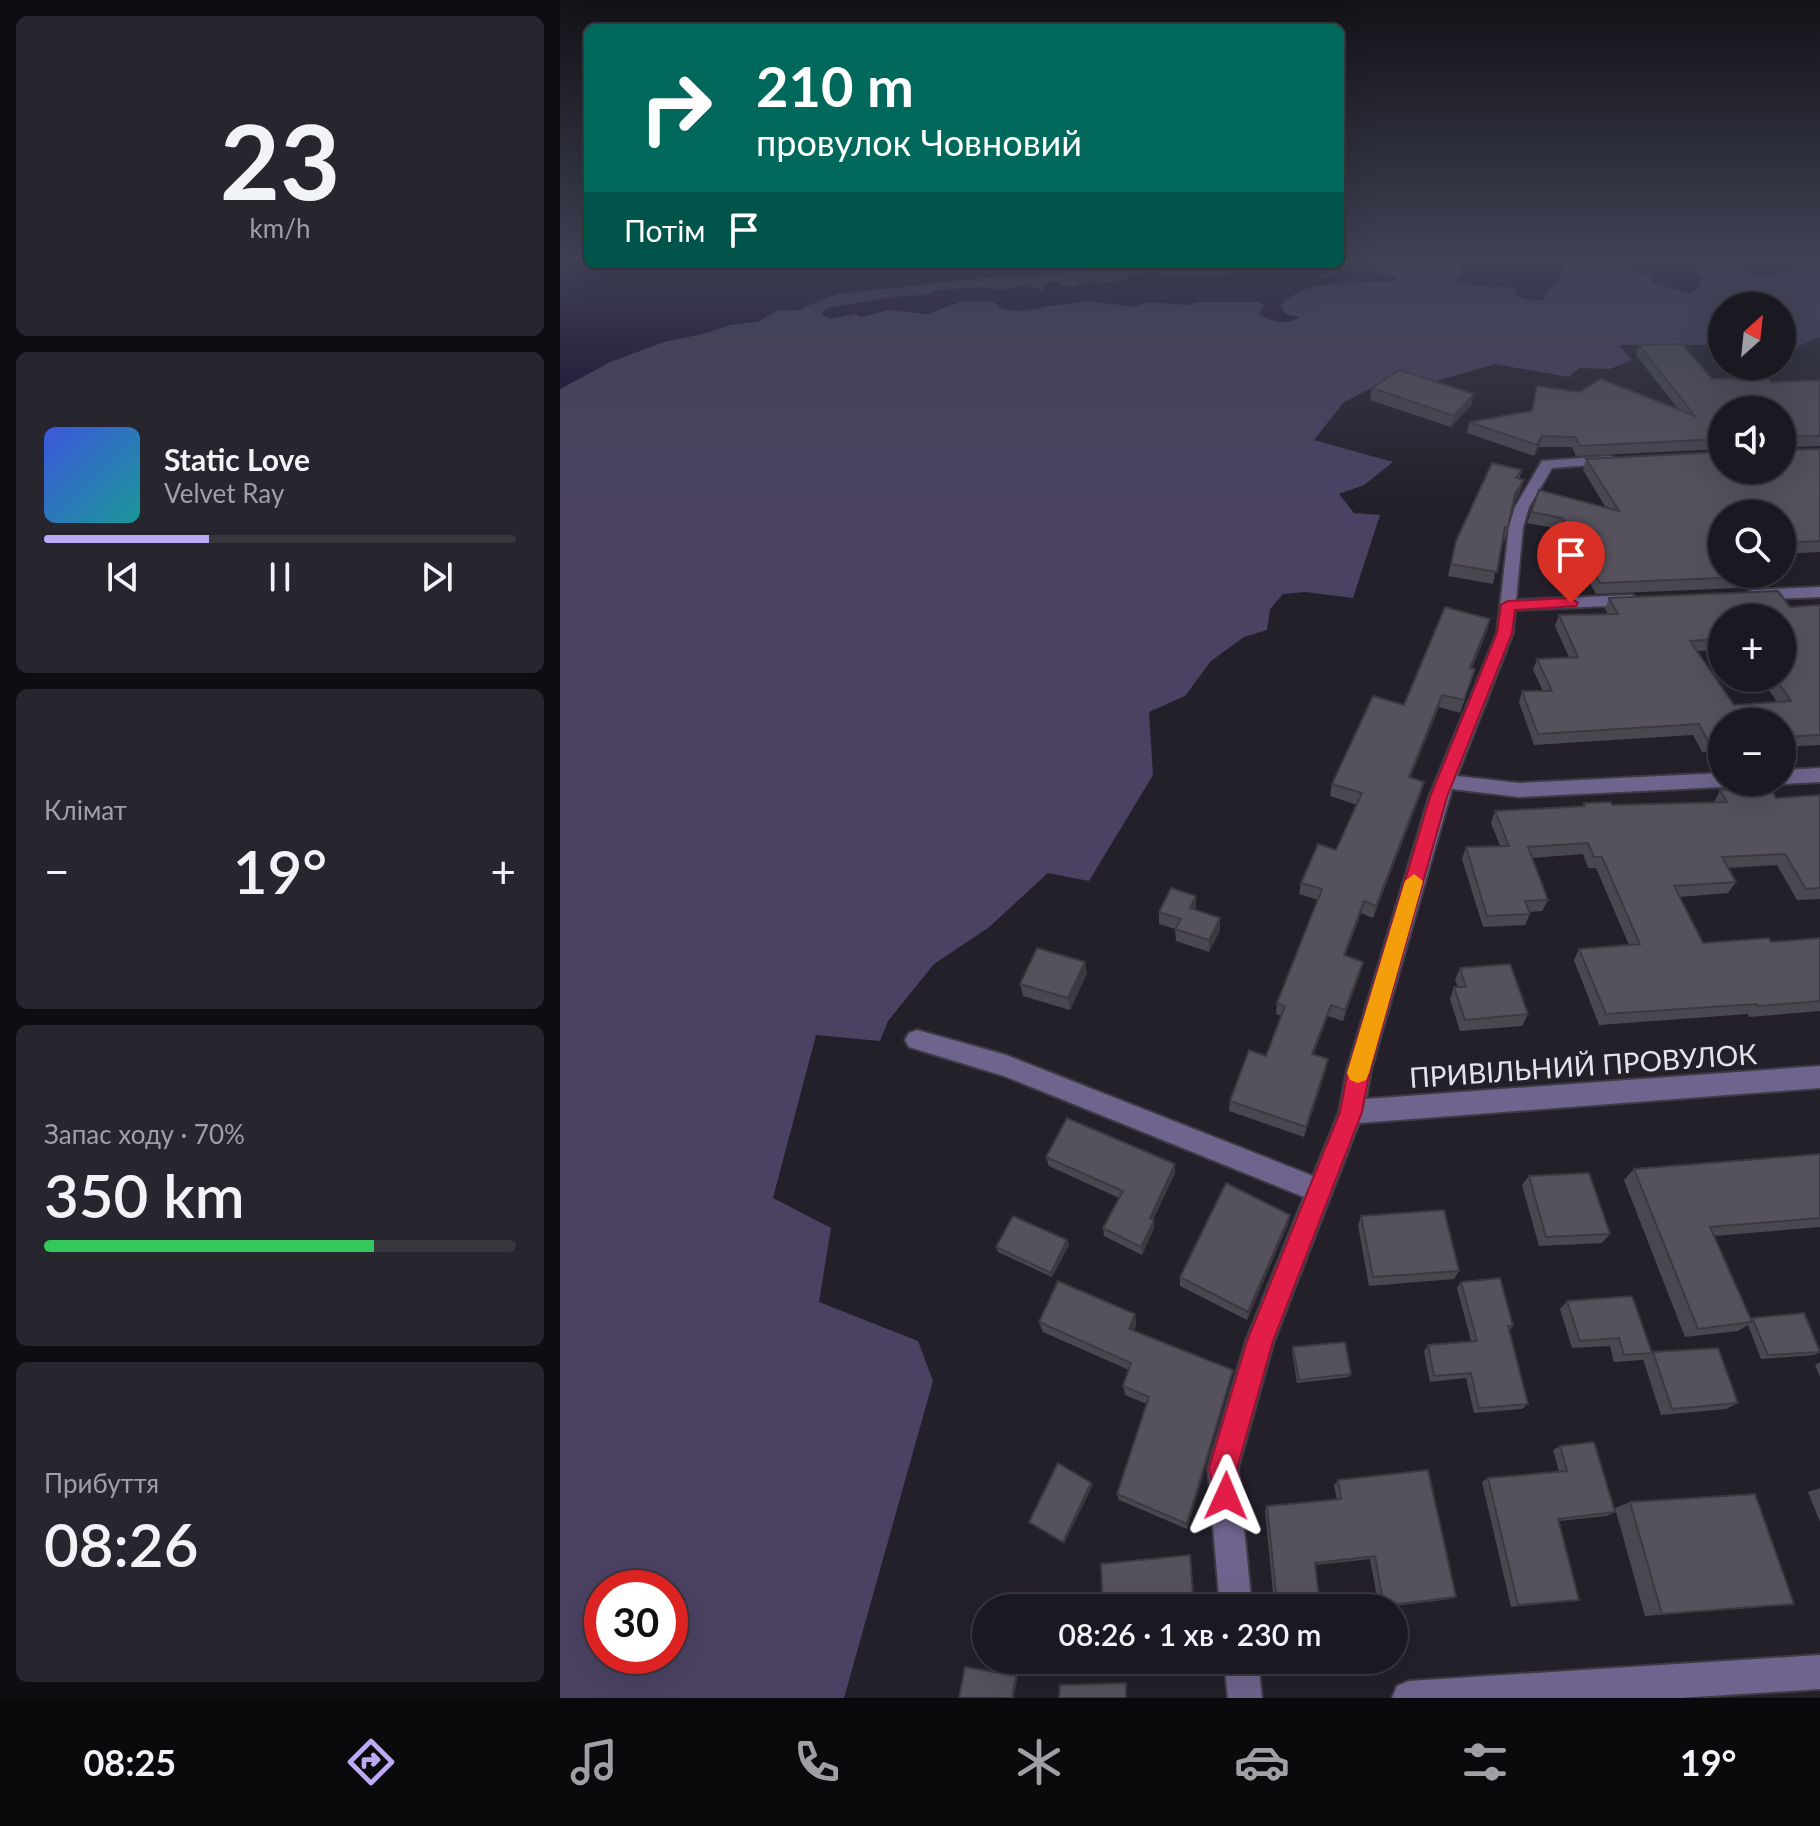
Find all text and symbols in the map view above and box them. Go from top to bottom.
text: 210 m [756,52,914,119]
icon: right [624,56,728,160]
text: 23 [220,97,340,222]
text: провулок Човновий [756,120,1082,164]
icon: arrive [722,208,766,252]
text: km/h [250,212,310,244]
text: Потім [624,212,706,248]
north arrow [1708,292,1796,380]
map controls [1708,292,1796,796]
button: sound [1708,396,1796,484]
text: Static Love [164,441,310,477]
text: Velvet Ray [164,477,284,509]
button: search [1708,500,1796,588]
pin [1537,521,1605,603]
icon: arrive [1549,533,1593,577]
icon: previous [101,555,145,599]
icon: pause [258,555,302,599]
icon: next [415,555,459,599]
button: + [1708,604,1796,692]
button: − [1708,708,1796,796]
text: Клімат [44,794,127,826]
text: 19° [233,835,327,907]
text: − [44,845,70,897]
text: + [490,845,516,897]
street label: ПРИВІЛЬНИЙ ПРОВУЛОК [1408,1036,1758,1094]
text: Запас ходу · 70% [44,1118,245,1150]
text: 350 km [44,1159,245,1231]
position arrow [1184,1454,1268,1538]
text: Прибуття [44,1467,159,1499]
text: 08:26 [44,1508,198,1580]
speed limit sign: 30 [584,1570,688,1674]
text: 08:26 · 1 хв · 230 m [1059,1616,1321,1652]
icon: directions [343,1734,399,1790]
icon: music [566,1734,622,1790]
icon: phone [789,1734,845,1790]
icon: climate [1011,1734,1067,1790]
icon: car [1234,1734,1290,1790]
icon: filters [1457,1734,1513,1790]
text: 08:25 [83,1740,176,1784]
text: 19° [1680,1740,1736,1784]

